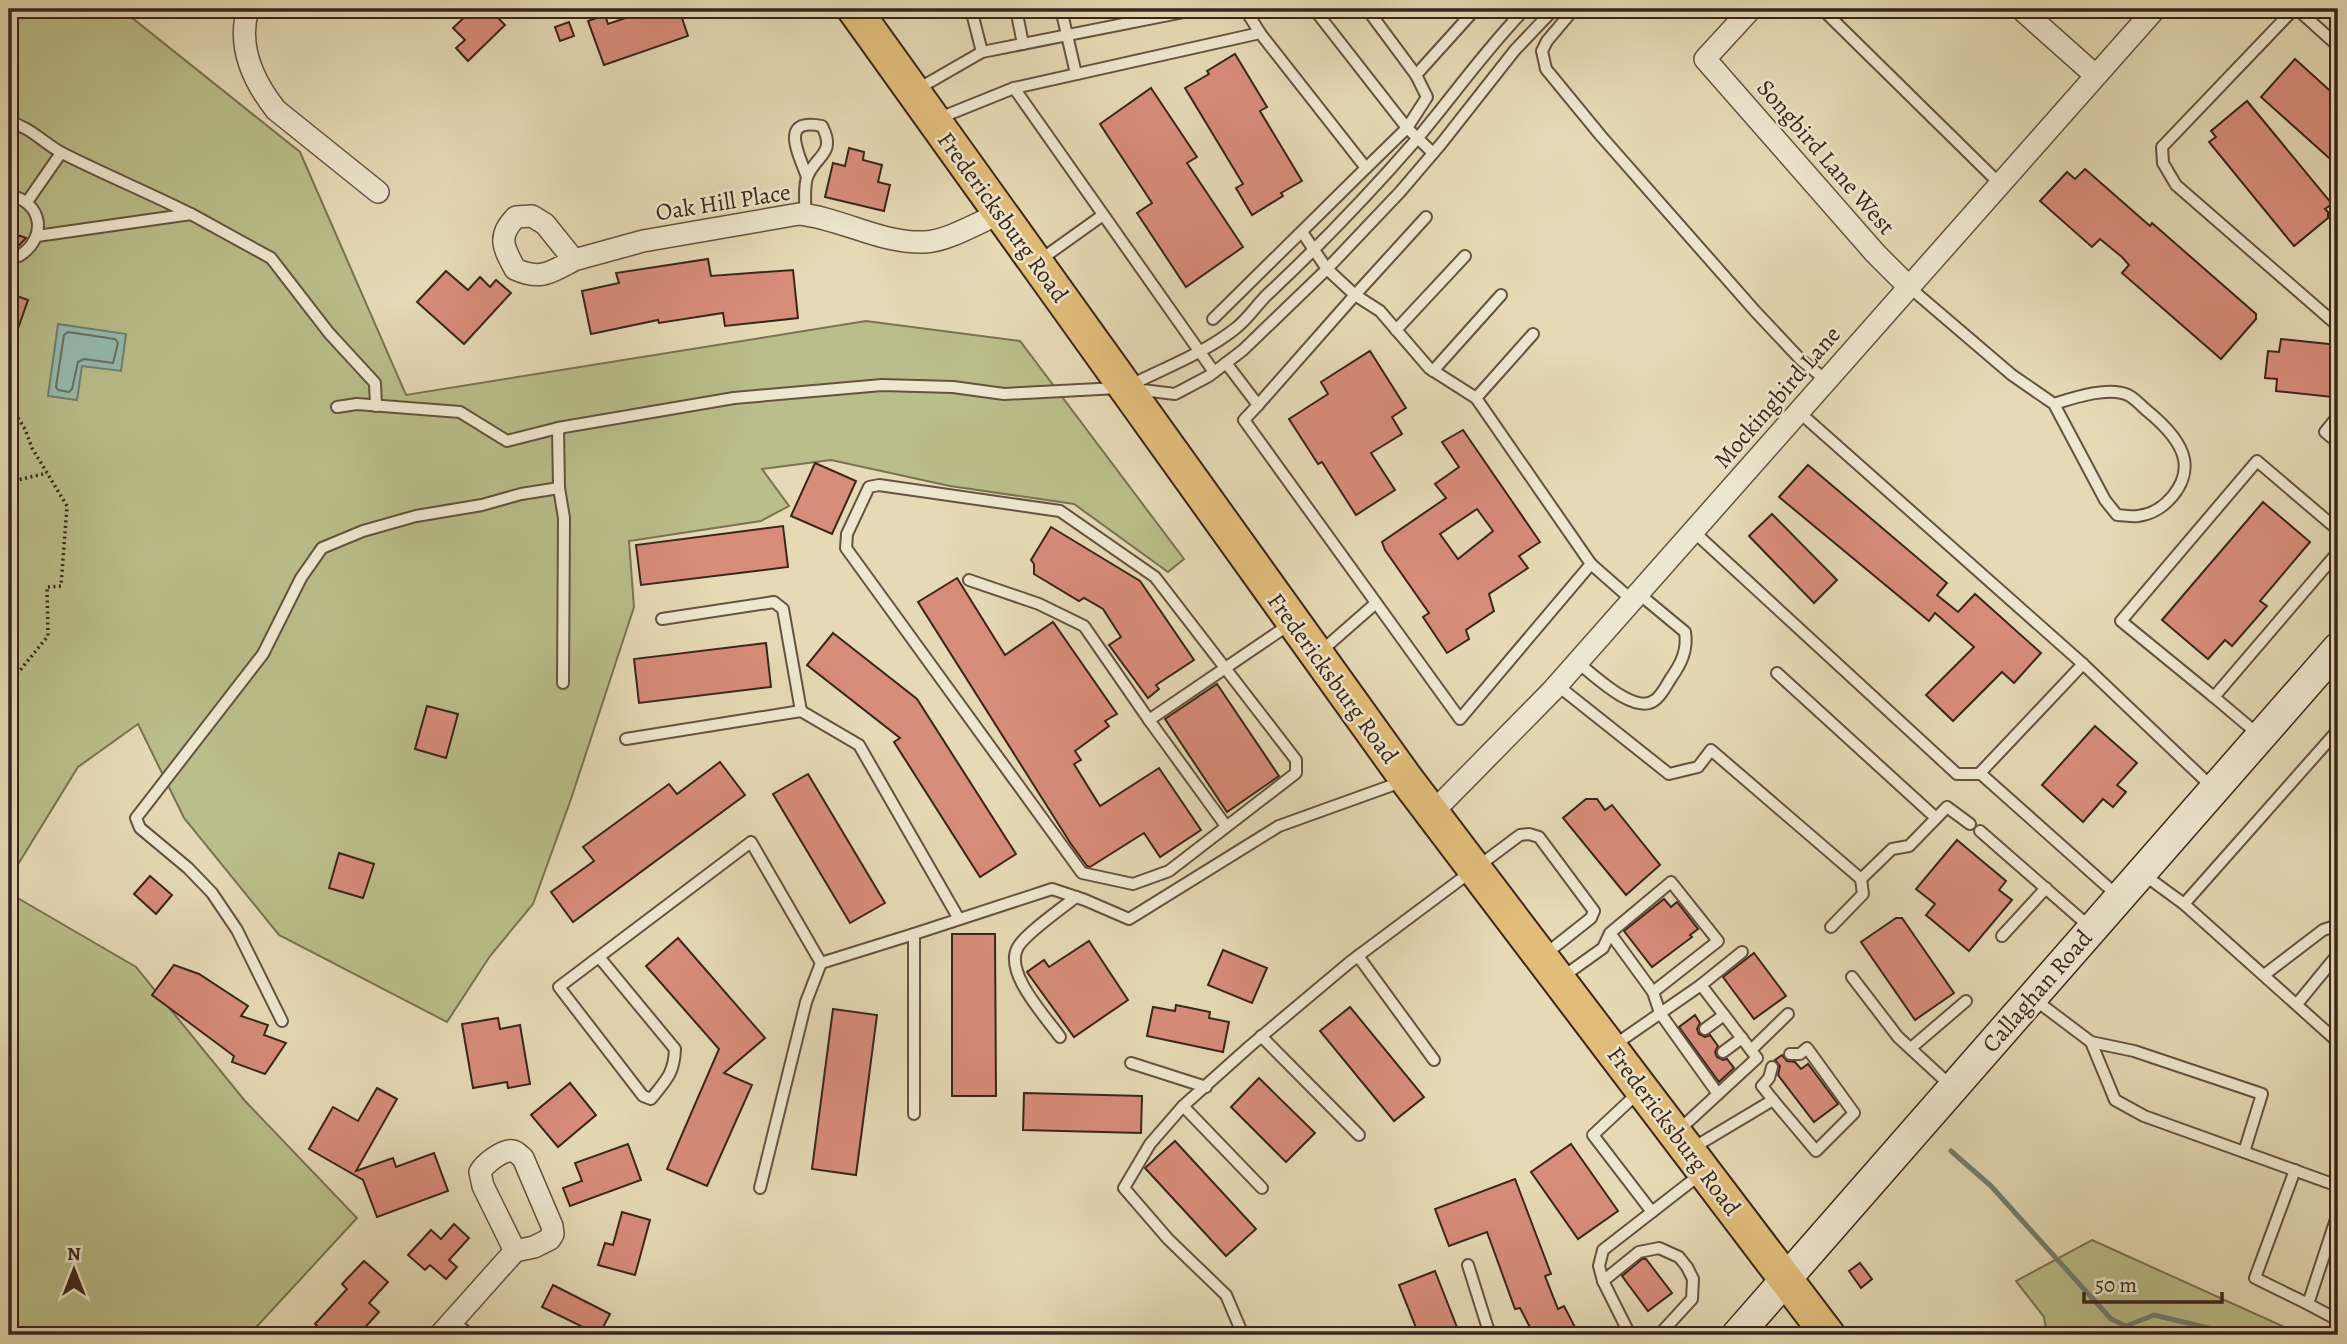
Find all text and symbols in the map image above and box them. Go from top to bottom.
street label: Songbird Lane West [1750,73,1902,241]
street label: Fredericksburg Road [930,125,1076,309]
street label: Oak Hill Place [653,176,793,228]
street label: Mockingbird Lane [1706,319,1848,475]
street label: Fredericksburg Road [1260,586,1406,770]
street label: Callaghan Road [1975,923,2099,1059]
street label: Fredericksburg Road [1600,1040,1748,1222]
north arrow [38,1236,108,1306]
text: N [67,1241,81,1267]
scale bar [2084,1260,2223,1304]
text: 50 m [2095,1271,2137,1299]

